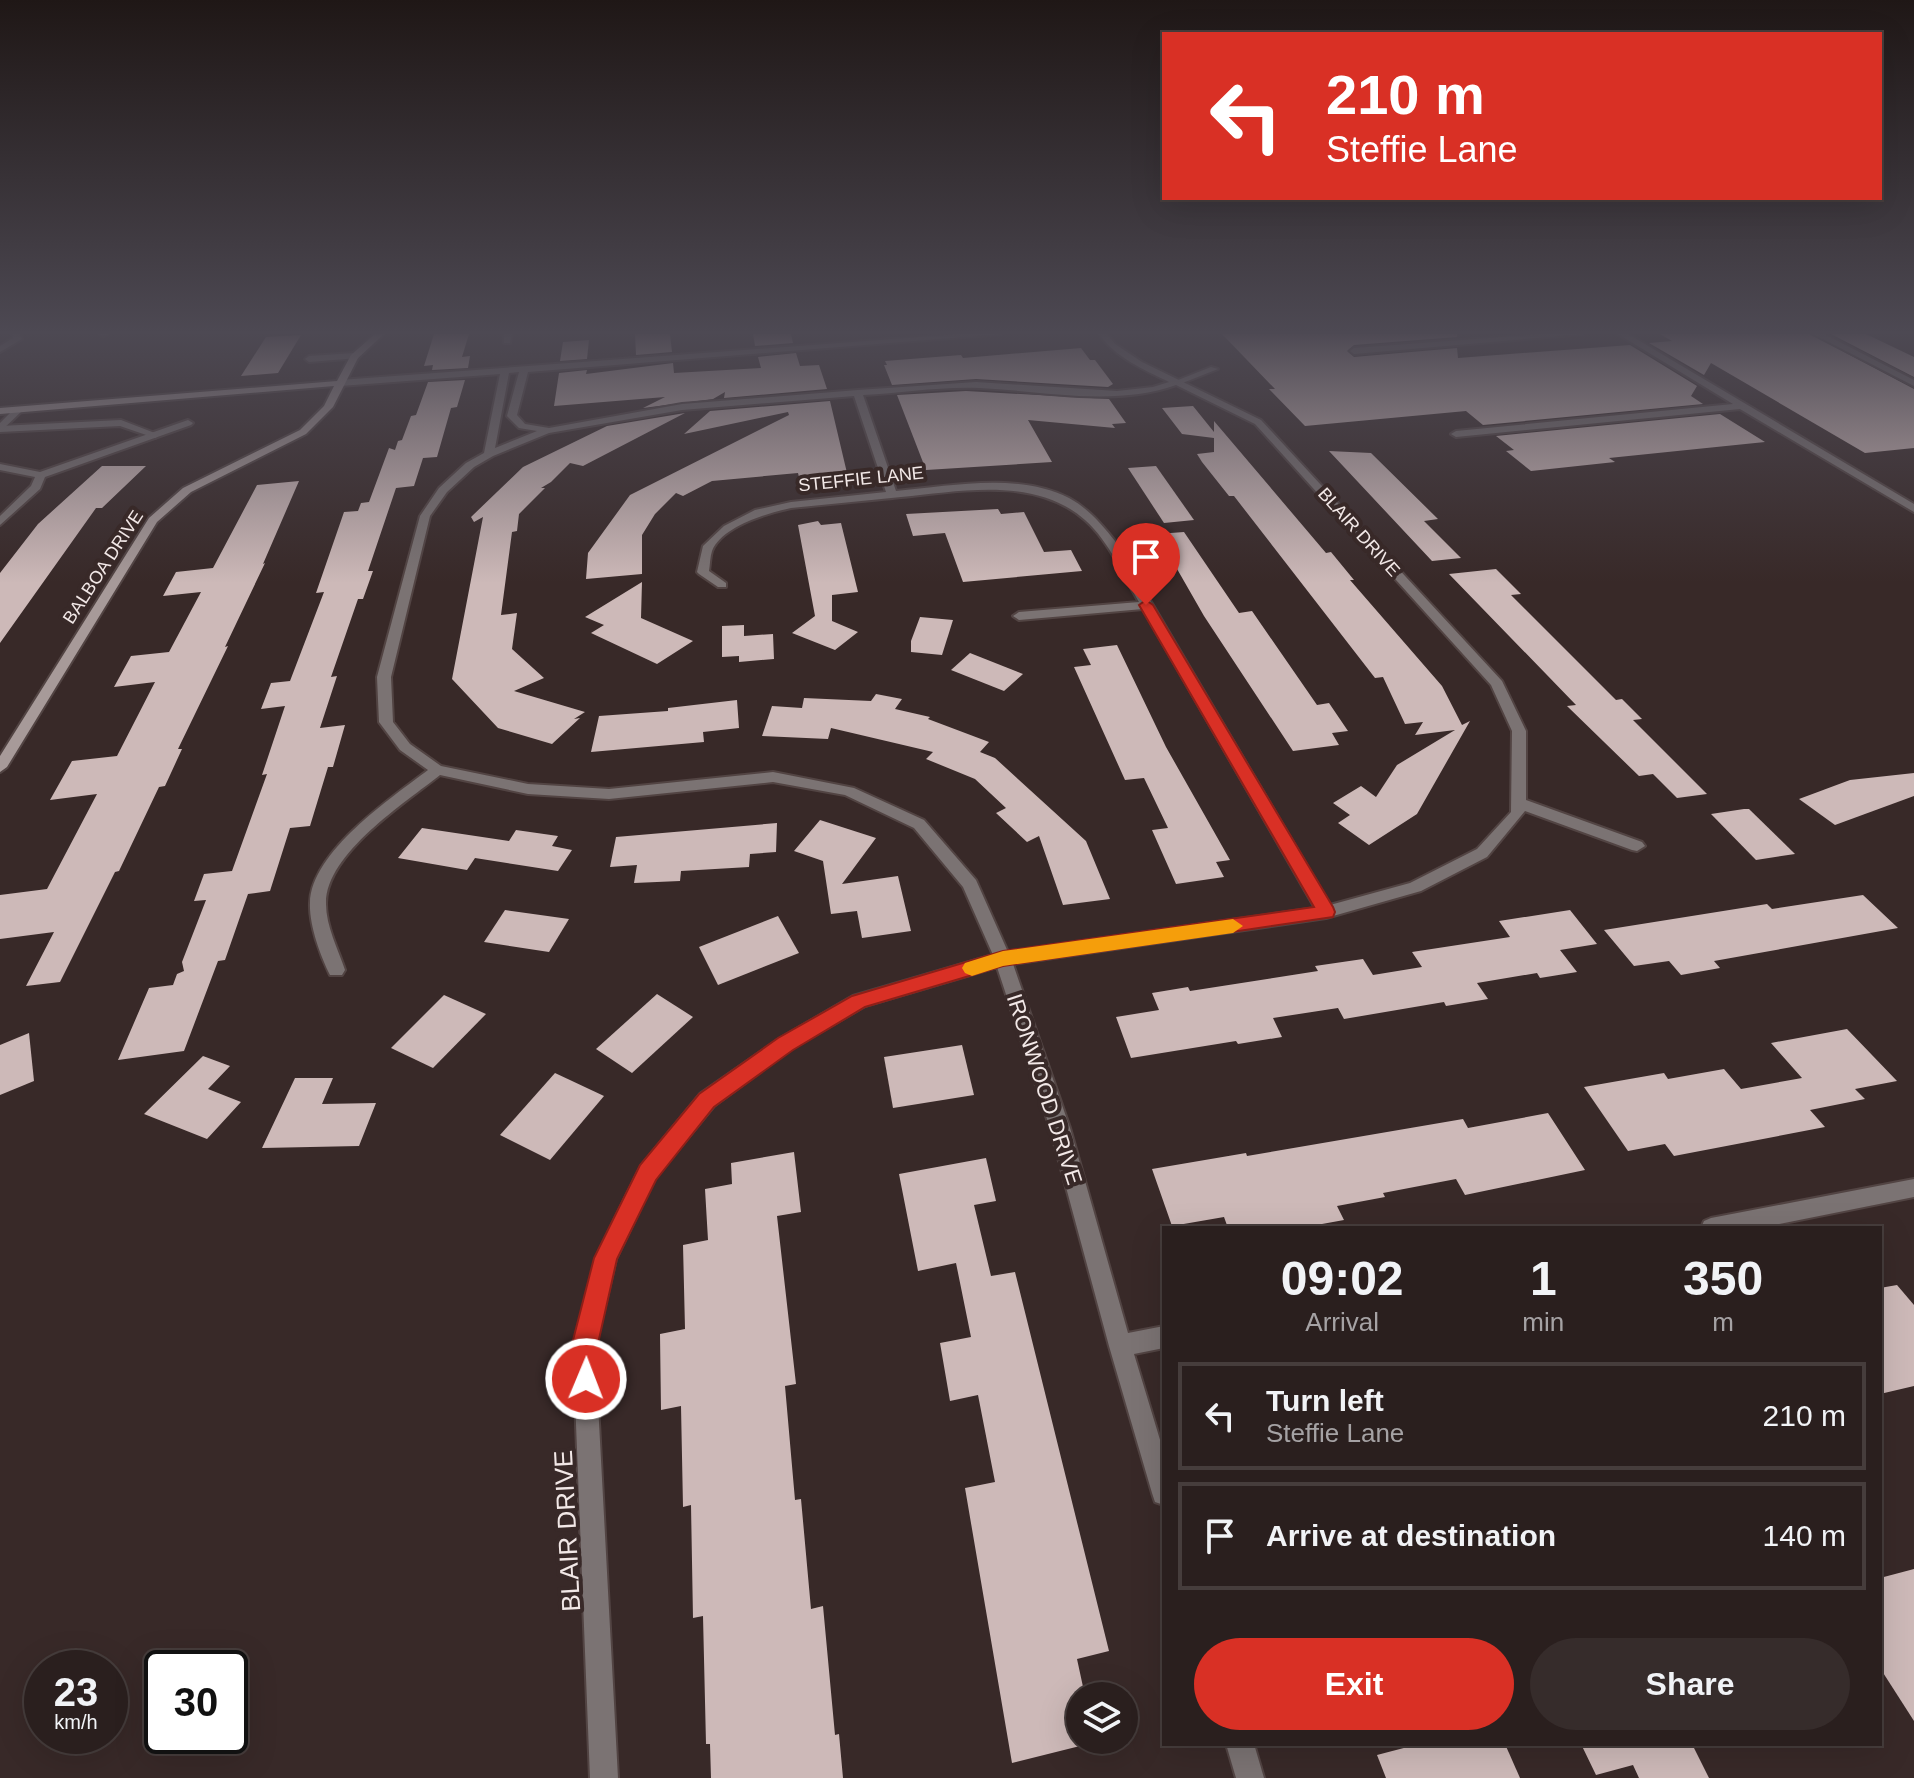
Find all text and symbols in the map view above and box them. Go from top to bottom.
text: 210 m [1326,63,1485,126]
icon: left [1194,64,1298,168]
text: Steffie Lane [1326,129,1518,170]
street label: STEFFIE LANE [797,462,925,496]
street label: BLAIR DRIVE [1314,484,1404,580]
street label: BALBOA DRIVE [59,507,147,627]
pin [1112,523,1180,605]
icon: arrive [1124,535,1168,579]
street label: IRONWOOD DRIVE [1002,991,1087,1188]
text: 09:02 [1281,1252,1404,1305]
text: 1 [1530,1252,1557,1305]
text: 350 [1683,1252,1763,1305]
text: Arrival [1305,1307,1379,1337]
text: min [1522,1307,1564,1337]
text: m [1712,1307,1734,1337]
position arrow [544,1337,628,1421]
text: Turn left [1266,1384,1384,1417]
icon: left [1198,1394,1242,1438]
text: 210 m [1763,1399,1846,1432]
text: Steffie Lane [1266,1418,1404,1448]
street label: BLAIR DRIVE [548,1449,586,1613]
icon: arrive [1198,1514,1242,1558]
text: Arrive at destination [1266,1519,1556,1552]
text: 140 m [1763,1519,1846,1552]
button: Exit [1194,1638,1514,1730]
button: Share [1530,1638,1850,1730]
speed limit sign: 30 [144,1650,248,1754]
text: 23 [54,1670,98,1714]
map controls [1066,1682,1138,1754]
button: layers [1066,1682,1138,1754]
text: km/h [54,1711,98,1733]

